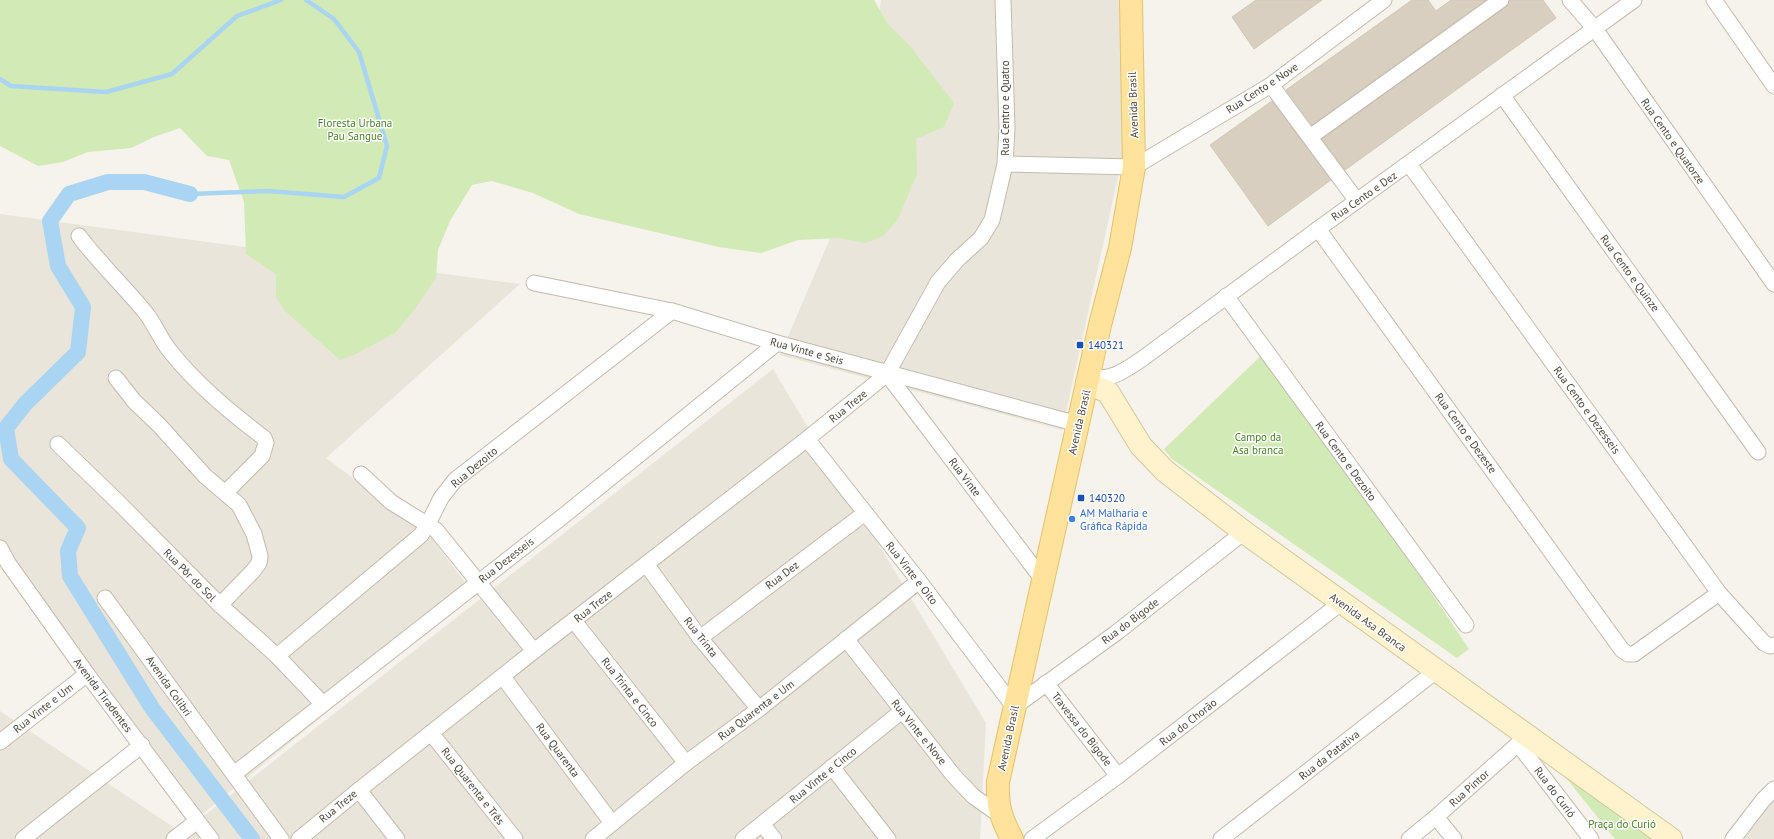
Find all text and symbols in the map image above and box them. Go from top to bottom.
street label: Rua Cento e Nove [1223,59,1301,117]
street label: Rua Centro e Quatro [998,60,1012,156]
street label: Avenida Brasil [1125,71,1141,138]
street label: Rua Cento e Quatorze [1638,95,1708,187]
park label: Floresta Urbana Pau Sangue [318,116,392,143]
street label: Rua Cento e Dez [1329,168,1400,224]
street label: Rua Cento e Quinze [1597,232,1663,315]
street label: Rua Vinte e Seis [769,334,846,368]
place label: 140321 [1088,338,1124,352]
marker: 140321 [1075,340,1085,350]
street label: Rua Cento e Dezesseis [1551,364,1624,457]
street label: Rua Treze [826,386,870,426]
street label: Avenida Brasil [1065,387,1093,456]
street label: Rua Cento e Dezeste [1432,390,1500,476]
street label: Rua Cento e Dezoito [1312,418,1380,504]
park label: Campo da Asa branca [1232,430,1284,457]
street label: Rua Dezoito [448,443,500,491]
street label: Rua Vinte [946,455,984,499]
place label: 140320 [1089,491,1125,505]
marker: 140320 [1076,493,1086,503]
place label: AM Malharia e Gráfica Rápida [1080,506,1148,533]
marker: AM Malharia e Gráfica Rápida [1067,514,1077,524]
street label: Rua Dezesseis [476,534,537,586]
street label: Rua Vinte e Oito [883,539,941,607]
street label: Rua Pôr do Sol [161,546,220,605]
street label: Rua Dez [762,558,802,592]
street label: Rua Treze [571,586,615,625]
street label: Avenida Asa Branca [1327,590,1409,654]
street label: Rua do Bigode [1099,595,1162,647]
street label: Rua Trinta [681,614,721,660]
street label: Avenida Colibri [143,653,195,719]
street label: Rua Trinta e Cinco [598,654,662,730]
street label: Avenida Tiradentes [71,655,136,735]
street label: Rua Quarenta e Um [715,677,797,743]
street label: Rua Vinte e Um [10,680,76,736]
street label: Travessa do Bigode [1049,689,1115,769]
street label: Rua do Chorão [1157,695,1219,749]
street label: Rua Vinte e Nove [888,696,950,768]
street label: Avenida Brasil [994,703,1022,772]
street label: Rua Quarenta [533,720,583,780]
street label: Rua da Patativa [1296,727,1362,783]
street label: Rua Vinte e Cinco [787,744,859,806]
street label: Rua Quarenta e Três [438,745,508,828]
street label: Rua do Curió [1531,764,1579,820]
street label: Rua Pintor [1446,766,1492,810]
street label: Rua Treze [316,786,360,826]
park label: Praça do Curió [1588,817,1656,831]

